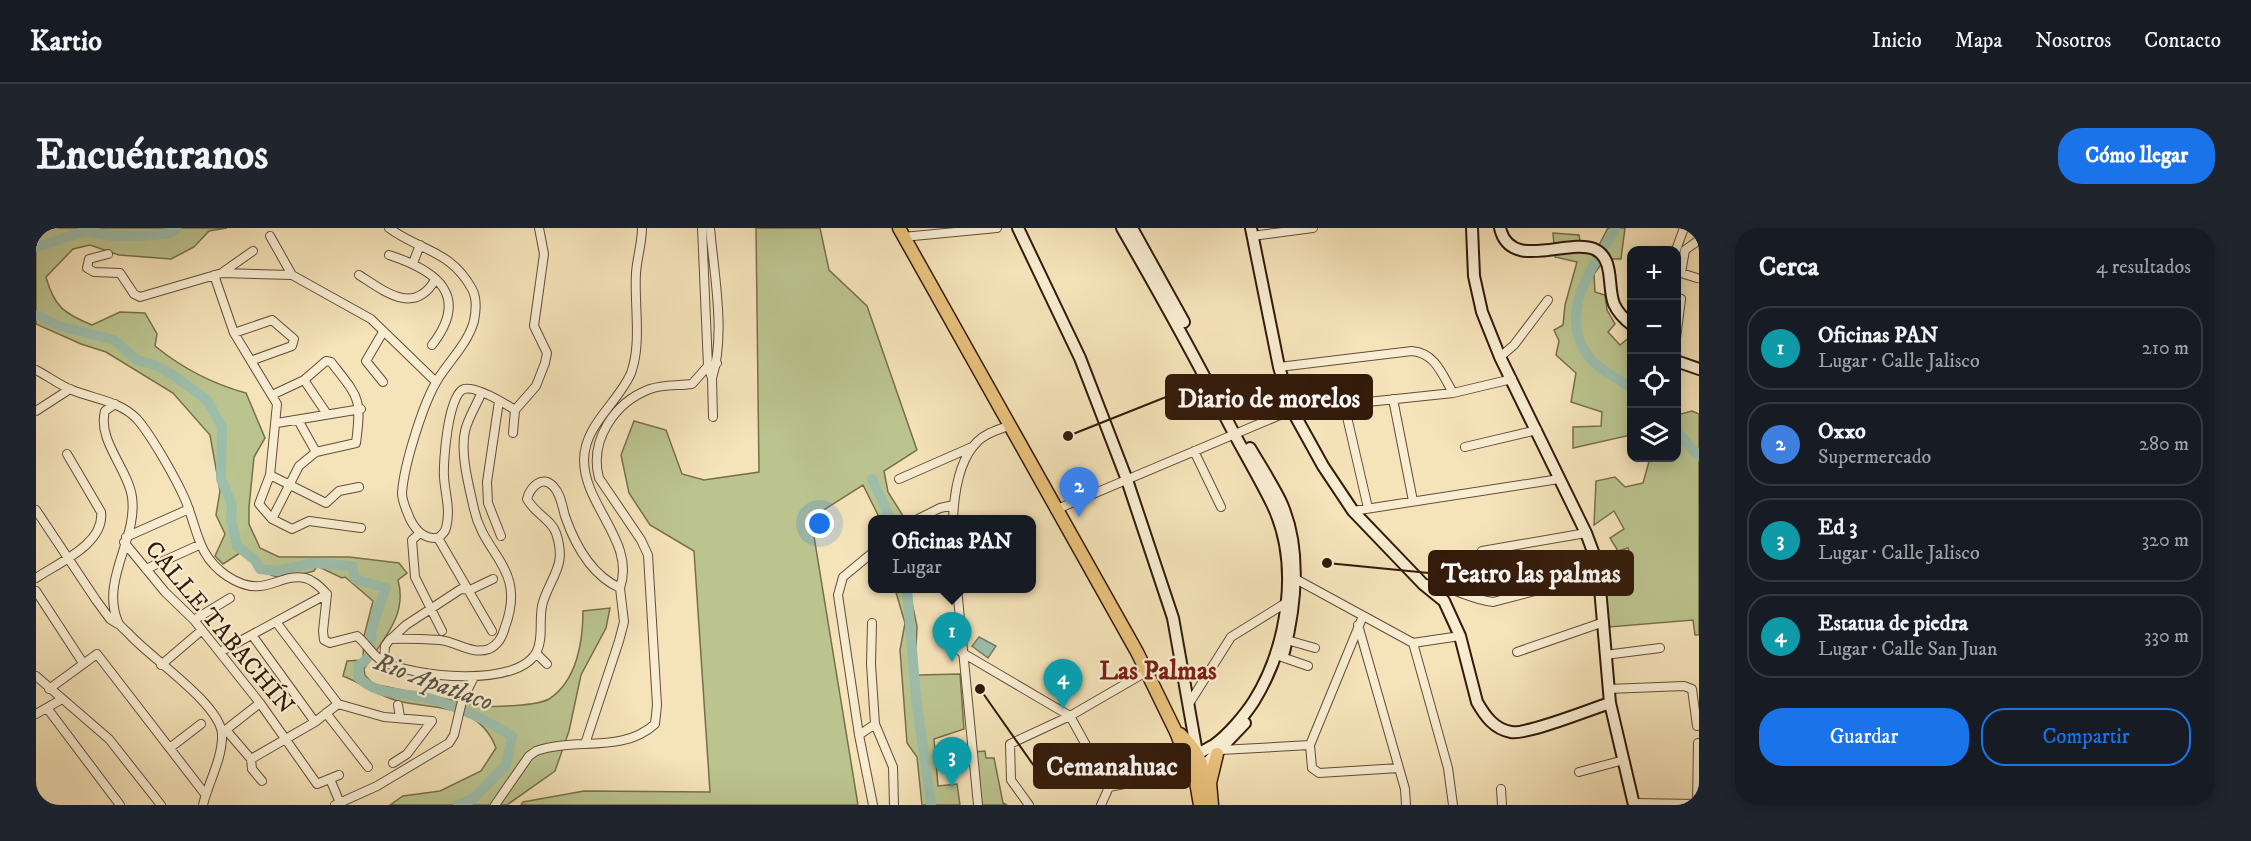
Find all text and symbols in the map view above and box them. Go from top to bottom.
text: Kartio [30,24,102,59]
text: Inicio [1872,28,1922,54]
text: Mapa [1955,28,2002,54]
text: Nosotros [2035,28,2111,54]
text: Contacto [2144,28,2221,54]
button: Cómo llegar [2058,128,2215,184]
text: Encuéntranos [36,130,268,182]
map controls [1627,246,1681,462]
button: + [1627,246,1681,300]
text: Cerca [1759,251,1819,284]
text: 4 resultados [2096,255,2191,280]
button: − [1627,300,1681,354]
text: Oficinas PAN [1818,322,1938,349]
text: 1 [1777,336,1784,361]
text: 210 m [2142,336,2189,361]
text: Lugar · Calle Jalisco [1818,349,1980,374]
button: locate [1627,354,1681,408]
callout: Diario de morelos [1166,375,1372,419]
text: Diario de morelos [1178,383,1361,416]
button: layers [1627,408,1681,462]
text: Oxxo [1818,418,1866,445]
text: 2 [1776,432,1785,457]
text: 280 m [2139,432,2189,457]
text: Supermercado [1818,445,1931,470]
pin: 2 [1060,468,1098,517]
your location [805,509,834,538]
text: Ed 3 [1818,514,1857,541]
popup [868,515,1036,593]
text: Oficinas PAN [892,528,1012,555]
text: 3 [1777,528,1784,553]
text: 320 m [2142,528,2189,553]
street label: CALLE TABACHÍN [138,534,301,720]
text: Lugar · Calle Jalisco [1818,541,1980,566]
callout: Teatro las palmas [1429,551,1633,595]
text: Lugar [892,555,942,580]
text: Teatro las palmas [1440,558,1621,591]
text: Estatua de piedra [1818,610,1968,637]
pin: 1 [932,612,972,662]
text: 4 [1775,624,1786,649]
text: 330 m [2144,624,2189,649]
text: Lugar · Calle San Juan [1818,637,1997,662]
water label: Rio Apatlaco [369,645,497,719]
district label: Las Palmas [1099,655,1217,688]
pin: 4 [1044,660,1082,709]
button: Guardar [1759,708,1969,766]
button: Compartir [1981,708,2191,766]
pin: 3 [932,738,972,787]
callout: Cemanahuac [1034,744,1190,788]
text: Cemanahuac [1046,751,1178,784]

